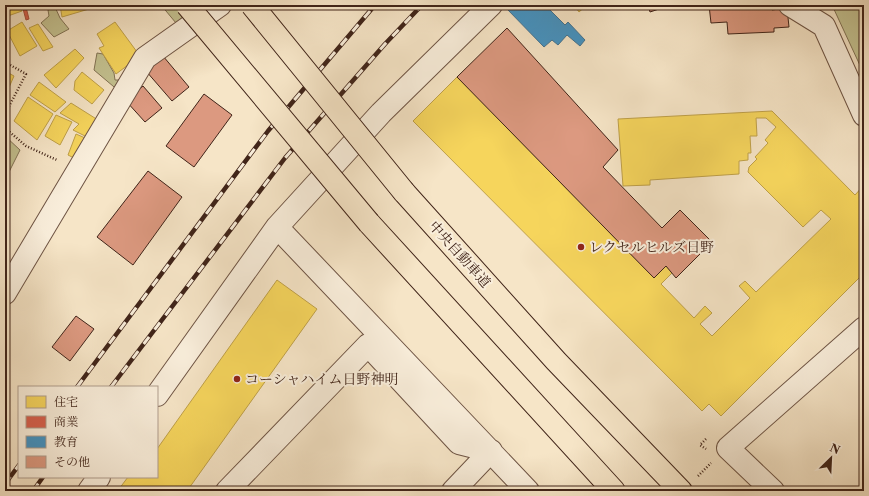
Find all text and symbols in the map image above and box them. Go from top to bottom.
street label: 中央自動車道 [425,217,495,291]
place label: レクセルヒルズ日野 [589,238,714,256]
marker: レクセルヒルズ日野 [576,242,586,252]
place label: コーシャハイム日野神明 [245,370,398,388]
marker: コーシャハイム日野神明 [232,374,242,384]
legend [18,386,158,478]
text: 住宅 [54,394,78,409]
text: 商業 [54,414,78,429]
text: 教育 [54,434,78,449]
north arrow [811,438,851,478]
text: N [828,441,843,457]
text: その他 [54,454,90,469]

